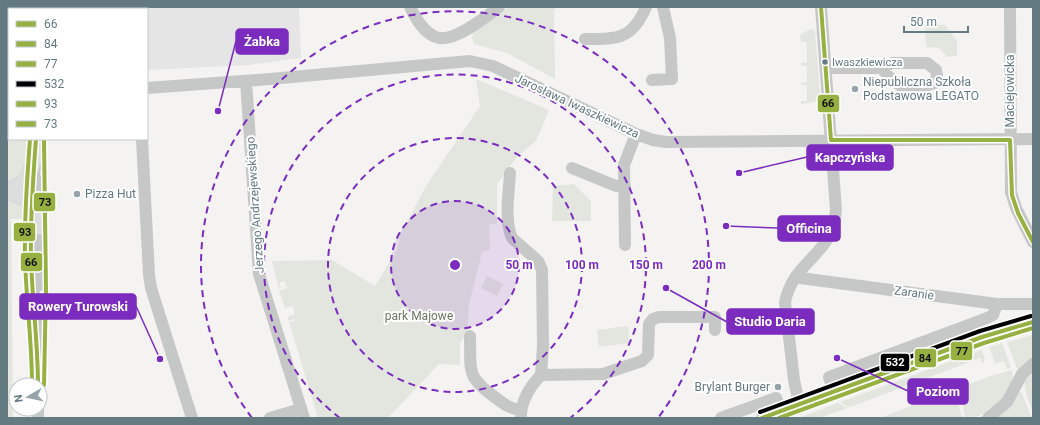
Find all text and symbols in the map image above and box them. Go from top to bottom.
legend [8,8,148,140]
scale bar [904,8,968,34]
text: 50 m [910,15,937,29]
text: 66 [44,17,58,31]
callout: Żabka [236,29,288,54]
text: Żabka [244,34,280,49]
text: 84 [44,37,58,51]
street label: Maciejowicka [1003,54,1017,128]
place label: Iwaszkiewicza [832,56,903,69]
text: 77 [44,57,58,71]
marker: Iwaszkiewicza [820,57,830,67]
street label: Jarosława Iwaszkiewicza [513,71,641,141]
place label: Niepubliczna Szkoła Podstawowa LEGATO [863,75,979,103]
text: 532 [44,77,64,91]
marker: Niepubliczna Szkoła Podstawowa LEGATO [850,84,860,94]
line badge: 66 [817,94,840,113]
text: 93 [44,97,58,111]
text: 66 [822,97,834,110]
text: 73 [44,117,58,131]
street label: Jerzego Andrzejewskiego [243,136,267,274]
callout: Kapczyńska [807,145,893,170]
text: Kapczyńska [815,150,885,165]
place label: Pizza Hut [85,187,136,201]
marker: Pizza Hut [72,189,82,199]
line badge: 73 [33,192,56,212]
text: 73 [39,196,51,209]
callout: Officina [778,216,840,241]
text: Officina [786,221,832,236]
line badge: 93 [13,222,36,242]
text: 93 [19,226,31,239]
line badge: 66 [20,252,43,272]
text: 66 [25,256,37,269]
centre of rings [448,258,462,272]
text: 50 m [505,258,533,272]
text: 100 m [565,258,599,272]
text: 150 m [629,258,663,272]
text: 200 m [692,258,726,272]
street label: Zaranie [893,283,935,303]
callout: Rowery Turowski [20,294,136,319]
text: Rowery Turowski [28,299,128,314]
park label: park Majowe [385,309,453,323]
callout: Studio Daria [727,309,814,334]
text: Studio Daria [734,314,806,329]
line badge: 77 [950,341,973,361]
text: 77 [956,345,968,358]
line badge: 84 [914,348,937,368]
text: 84 [919,352,932,365]
line badge: 532 [880,353,910,372]
text: 532 [886,356,904,369]
north arrow [8,377,48,417]
callout: Poziom [908,379,968,404]
place label: Brylant Burger [694,380,770,394]
marker: Brylant Burger [773,382,783,392]
text: Poziom [916,384,960,399]
text: N [12,393,26,403]

